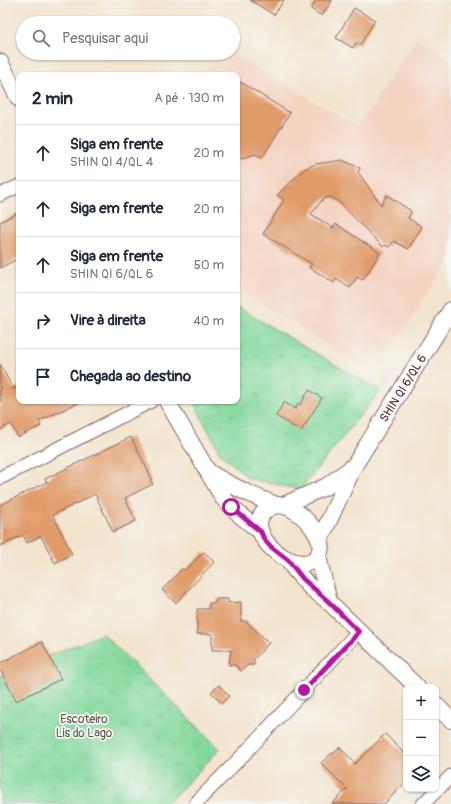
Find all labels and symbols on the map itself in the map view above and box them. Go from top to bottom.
street label: SHIN QI 6/QL 6 [377,352,430,425]
route start [222,498,240,516]
route end [295,681,313,699]
park label: Escoteiro Lis do Lago [56,712,113,741]

